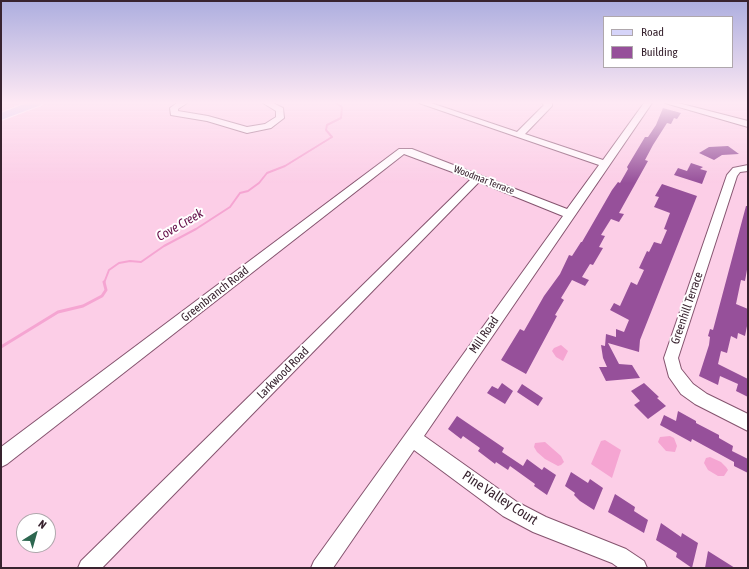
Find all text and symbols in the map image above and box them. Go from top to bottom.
legend [603,16,733,68]
text: Road [641,25,664,39]
text: Building [641,45,678,59]
street label: Woodmar Terrace [452,163,516,197]
water label: Cove Creek [154,205,206,245]
street label: Greenbranch Road [178,263,252,325]
street label: Greenhill Terrace [668,270,706,346]
street label: Mill Road [466,314,502,356]
street label: Larkwood Road [254,344,312,402]
street label: Pine Valley Court [459,467,541,529]
north arrow [16,513,56,553]
text: N [36,517,49,531]

